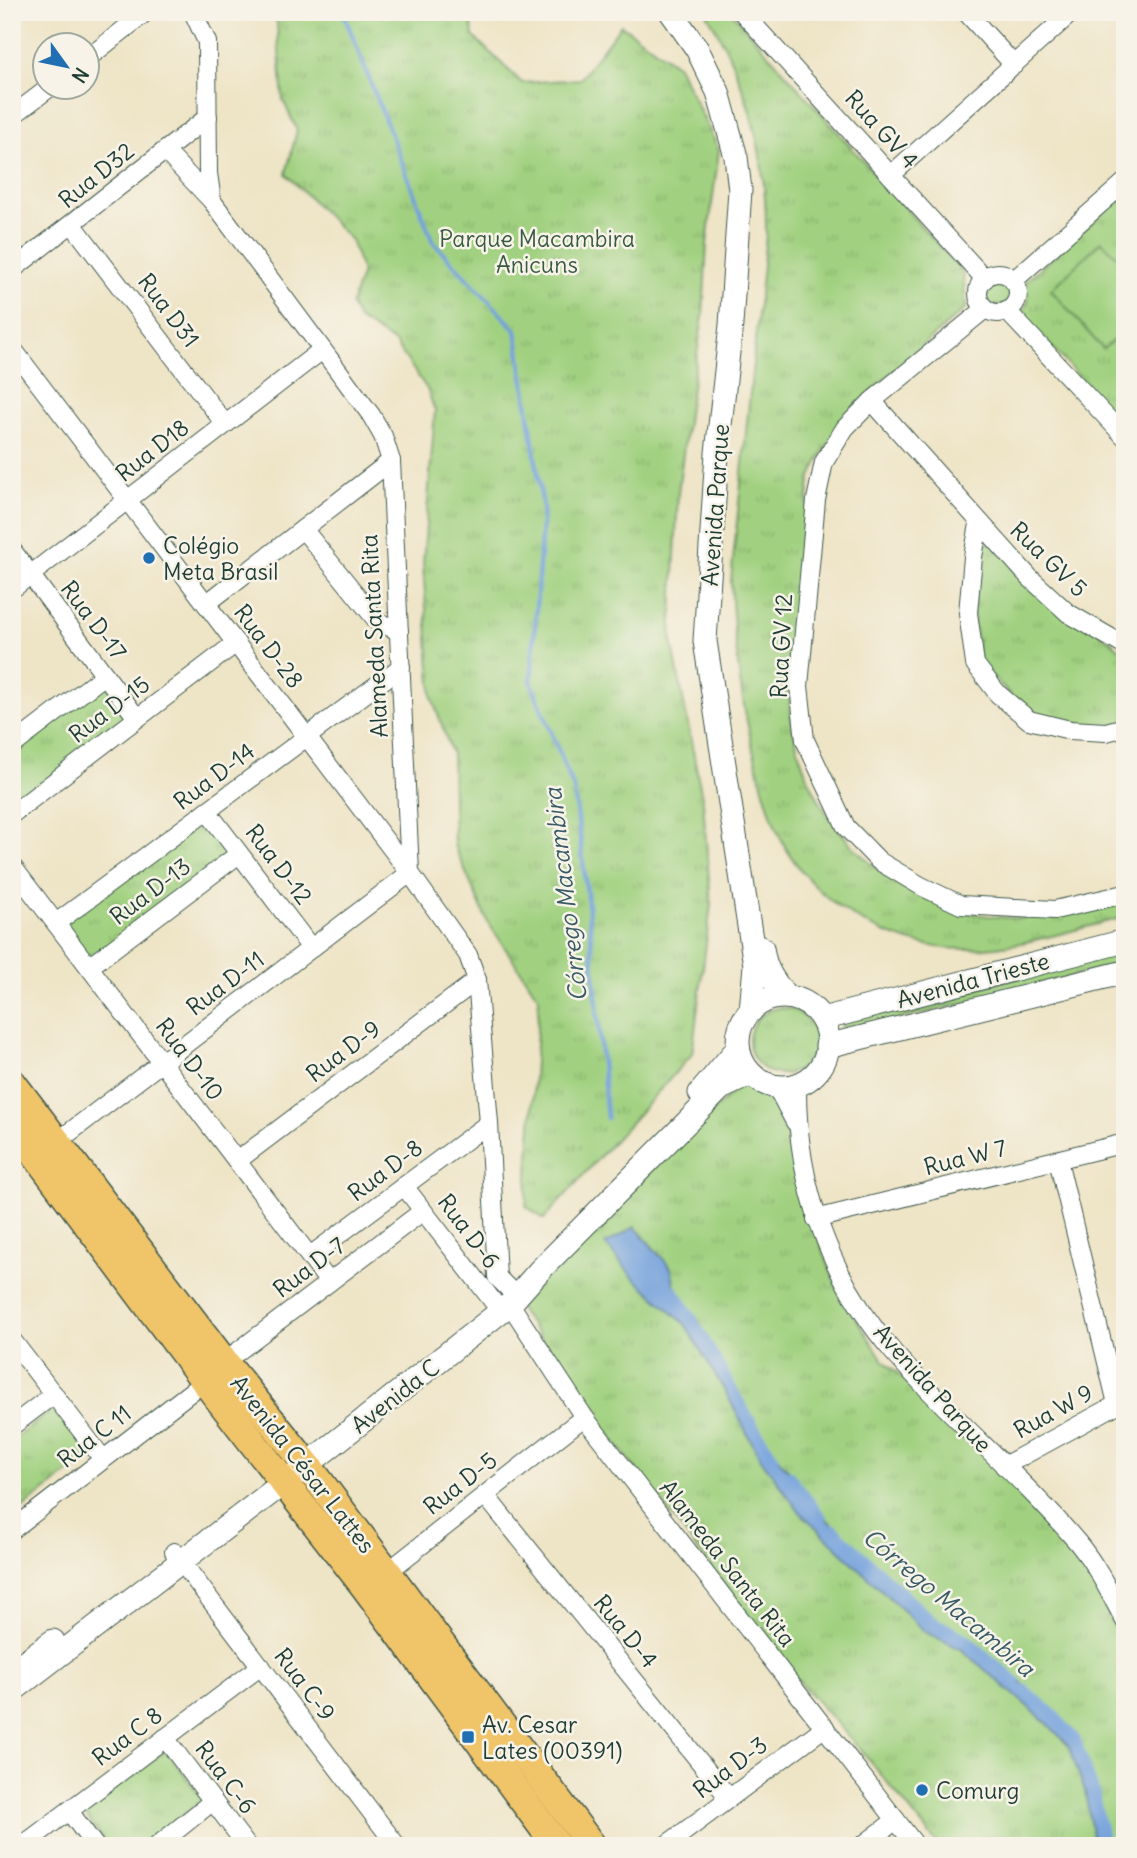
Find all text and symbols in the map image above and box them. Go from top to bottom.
north arrow [32,32,102,102]
text: N [67,63,94,87]
street label: Rua GV 4 [839,84,925,174]
street label: Rua D32 [53,136,139,214]
park label: Parque Macambira Anicuns [439,224,635,279]
street label: Rua D31 [132,267,206,353]
street label: Rua D18 [110,412,194,488]
street label: Avenida Parque [695,423,735,587]
street label: Rua GV 5 [1004,515,1094,603]
place label: Colégio Meta Brasil [163,531,278,586]
street label: Alameda Santa Rita [354,533,394,739]
marker: Colégio Meta Brasil [141,550,157,566]
street label: Rua D-17 [55,575,133,665]
street label: Rua GV 12 [764,593,798,699]
street label: Rua D-28 [228,598,310,694]
street label: Rua D-15 [63,669,155,749]
street label: Rua D-14 [168,736,260,816]
water label: Córrego Macambira [537,785,593,1004]
street label: Rua D-12 [239,818,319,910]
street label: Rua D-13 [104,851,196,931]
street label: Rua D-11 [180,944,270,1022]
street label: Avenida Trieste [894,946,1052,1014]
street label: Rua D-10 [150,1012,230,1106]
street label: Rua D-9 [300,1014,386,1088]
street label: Rua D-8 [342,1133,428,1207]
street label: Rua W 7 [921,1133,1009,1181]
street label: Rua D-6 [432,1188,506,1274]
street label: Rua D-7 [267,1230,351,1304]
street label: Avenida Parque [868,1318,998,1458]
street label: Avenida C [345,1353,445,1439]
street label: Avenida César Lattes [225,1369,381,1559]
street label: Rua W 9 [1008,1377,1098,1445]
street label: Rua C 11 [51,1398,137,1474]
street label: Rua D-5 [417,1445,503,1521]
street label: Alameda Santa Rita [654,1474,802,1652]
water label: Córrego Macambira [857,1521,1042,1683]
street label: Rua D-4 [588,1589,664,1673]
street label: Rua C-9 [268,1642,342,1726]
street label: Rua C 8 [86,1700,168,1772]
place label: Av. Cesar Lates (00391) [482,1710,622,1765]
marker: Av. Cesar Lates (00391) [460,1729,476,1745]
street label: Rua D-3 [687,1730,773,1804]
street label: Rua C-6 [189,1735,263,1819]
place label: Comurg [936,1776,1019,1805]
marker: Comurg [914,1782,930,1798]

